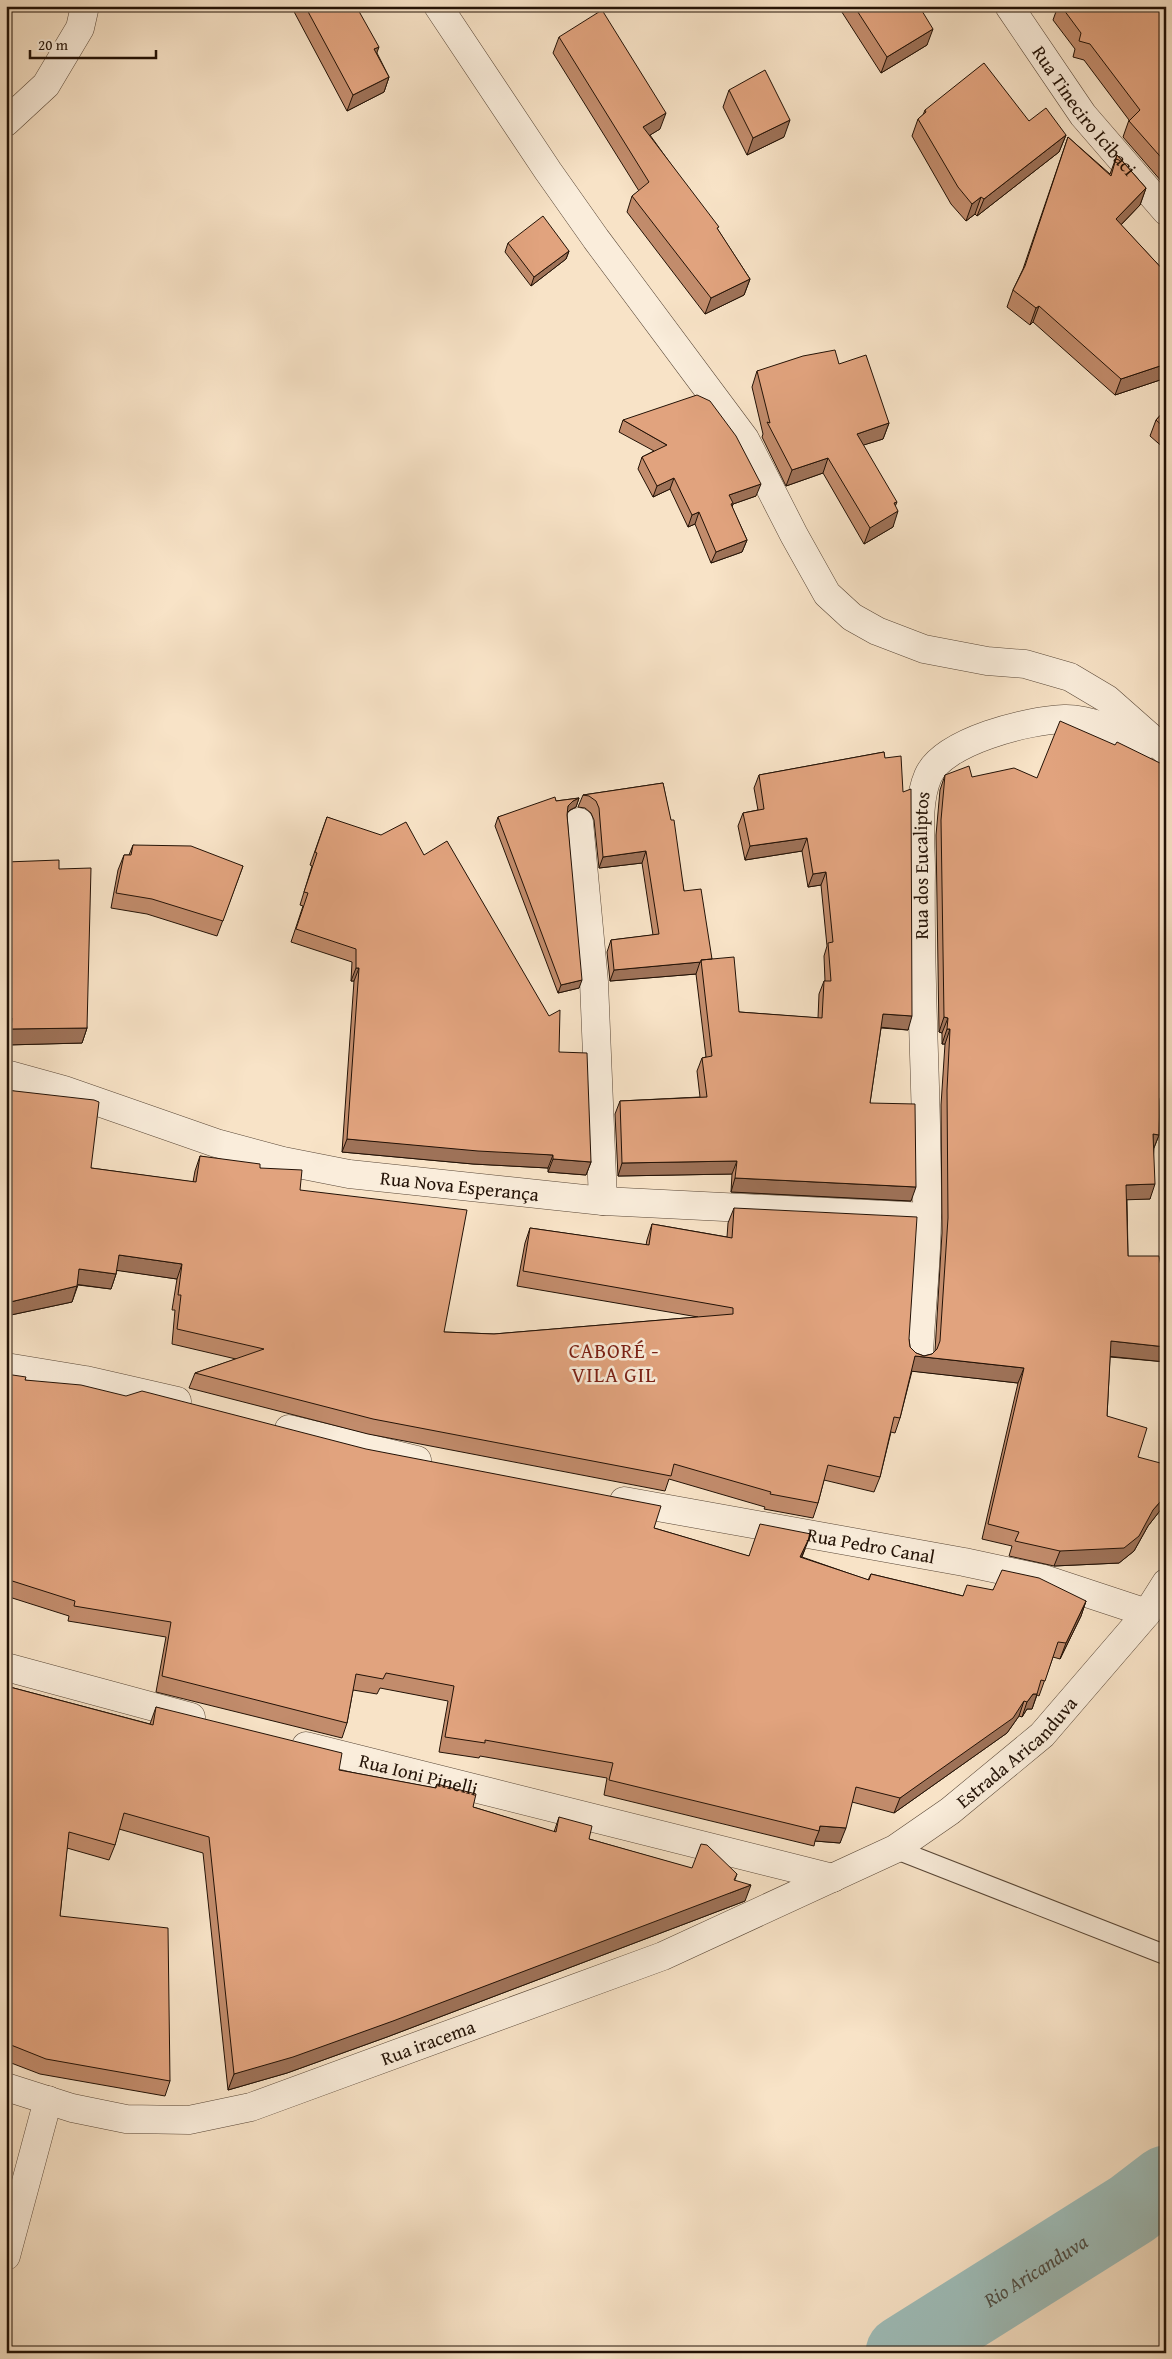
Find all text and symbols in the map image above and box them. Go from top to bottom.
scale bar [30,28,156,60]
text: 20 m [38,34,69,55]
street label: Rua Tineciro Icibaci [1026,40,1143,182]
street label: Rua dos Eucaliptos [906,789,937,940]
street label: Rua Nova Esperança [379,1163,540,1208]
district label: CABORÉ - VILA GIL [569,1335,659,1390]
street label: Rua Pedro Canal [805,1520,937,1571]
street label: Estrada Aricanduva [950,1690,1084,1814]
street label: Rua Ioni Pinelli [356,1746,481,1803]
street label: Rua iracema [377,2012,479,2072]
water label: Rio Aricanduva [977,2226,1093,2314]

